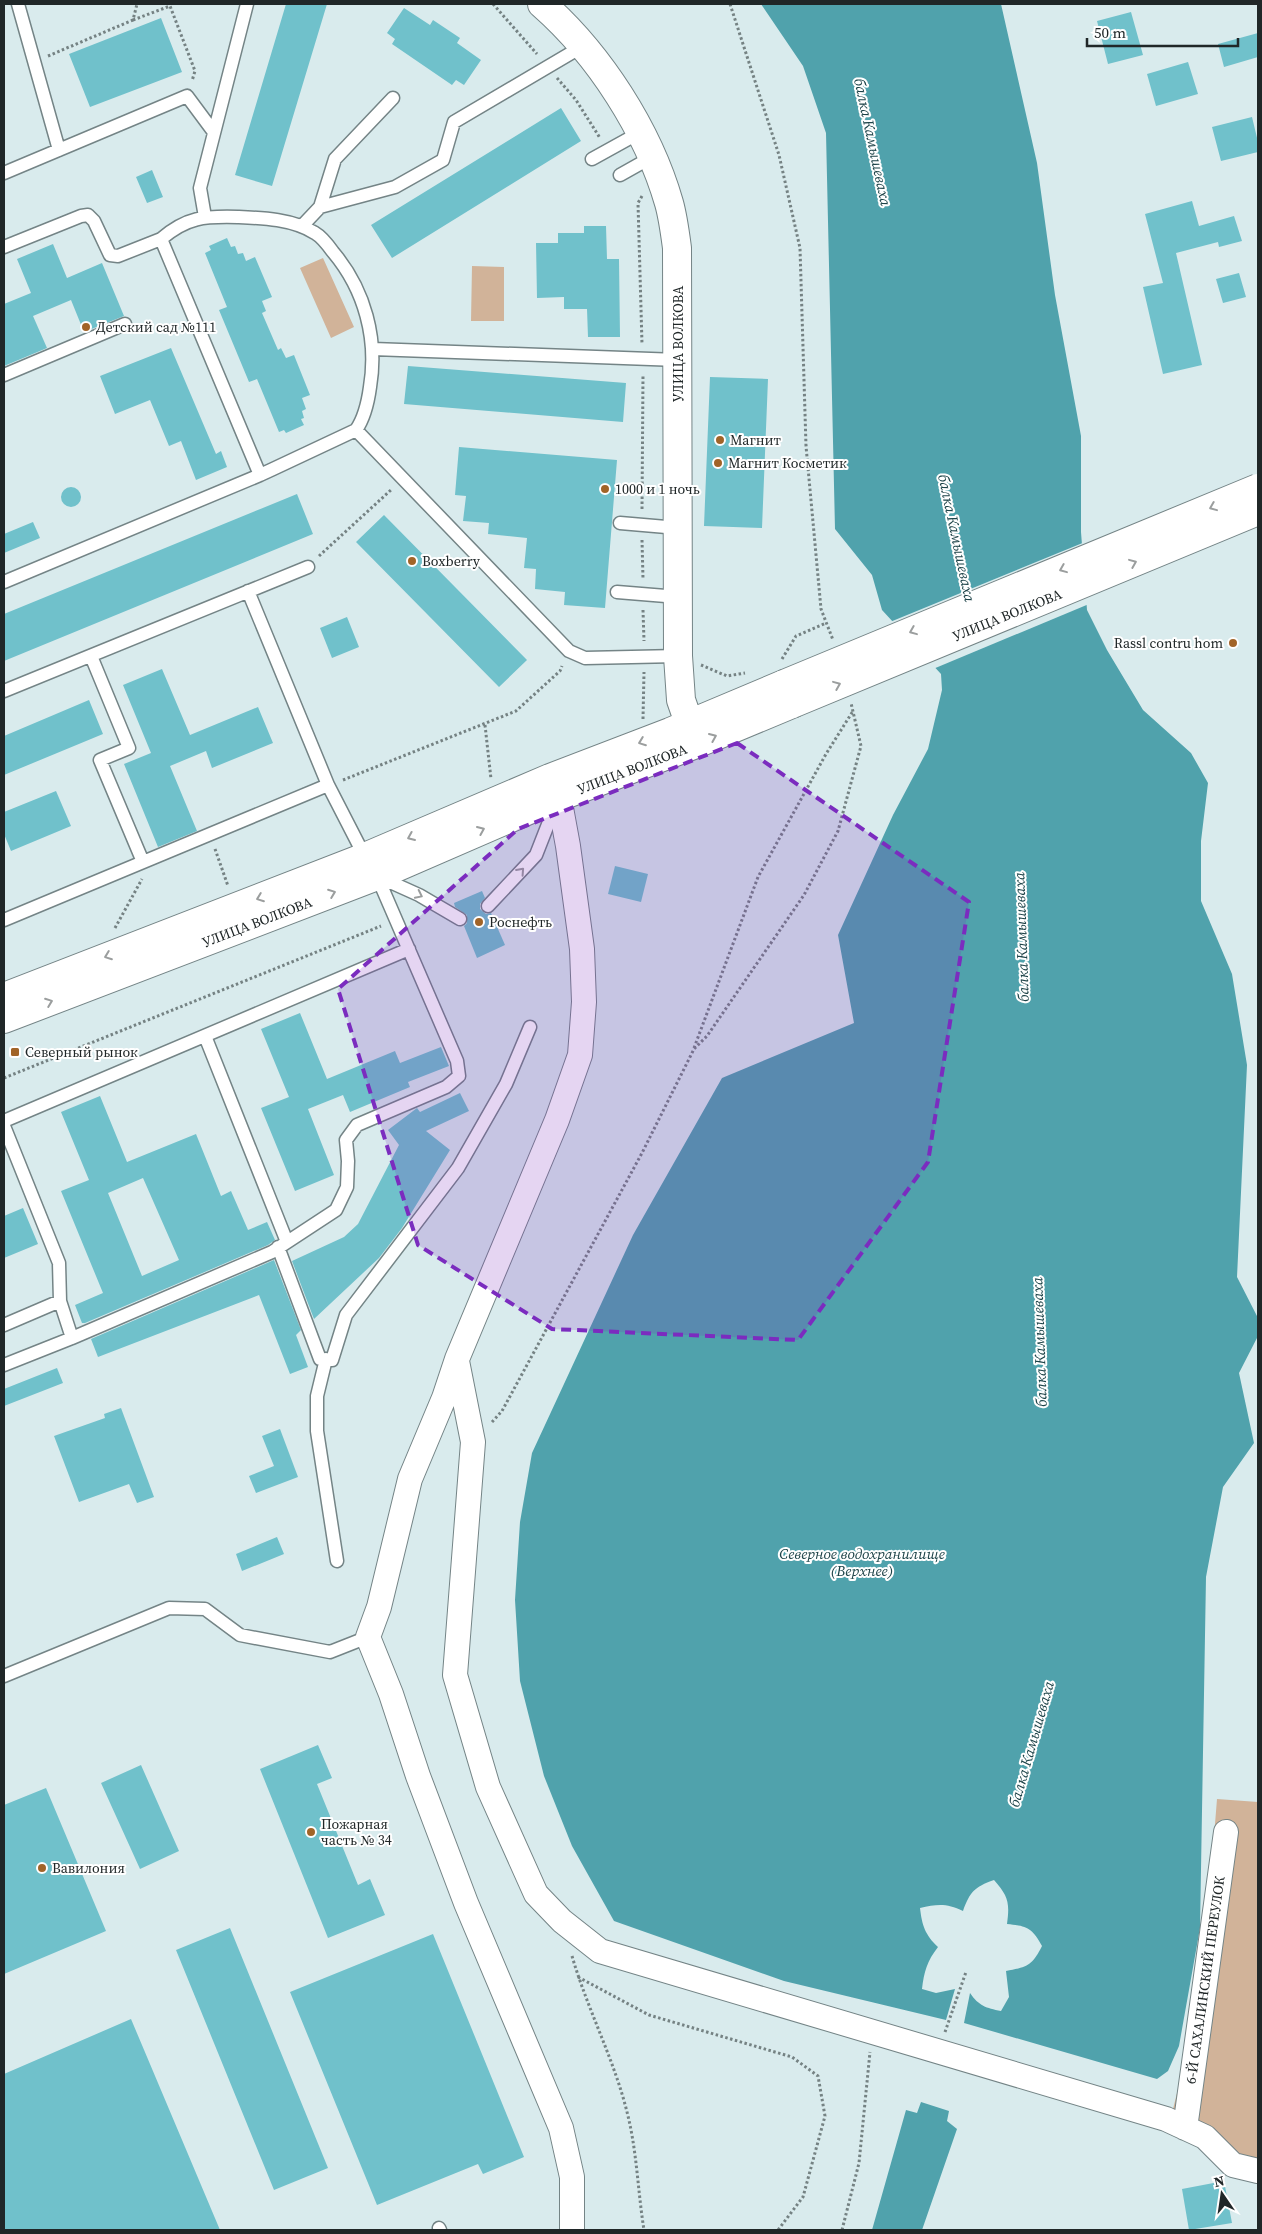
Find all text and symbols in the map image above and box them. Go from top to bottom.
scale bar [1087,15,1238,47]
text: 50 m [1094,22,1126,43]
water label: балка Камышеваха [849,76,897,208]
street label: УЛИЦА ВОЛКОВА [668,285,688,402]
place label: Детский сад №111 [96,317,216,337]
marker: Детский сад №111 [80,321,92,333]
place label: Магнит [730,430,781,450]
marker: Магнит [714,434,726,446]
place label: Магнит Косметик [728,453,847,473]
marker: Магнит Косметик [712,457,724,469]
water label: балка Камышеваха [933,472,981,604]
place label: 1000 и 1 ночь [615,479,700,499]
marker: 1000 и 1 ночь [599,483,611,495]
one-way arrow [1209,500,1218,511]
place label: Boxberry [422,551,481,571]
marker: Boxberry [406,555,418,567]
one-way arrow [1128,558,1137,569]
one-way arrow [1059,562,1068,573]
street label: УЛИЦА ВОЛКОВА [949,584,1065,646]
one-way arrow [909,625,918,635]
place label: Rassl contru hom [1114,633,1223,653]
marker: Rassl contru hom [1227,637,1239,649]
one-way arrow [832,681,841,691]
one-way arrow [708,733,717,743]
one-way arrow [638,736,647,746]
street label: УЛИЦА ВОЛКОВА [574,739,691,799]
one-way arrow [476,826,485,837]
one-way arrow [407,831,416,842]
one-way arrow [515,867,524,876]
water label: балка Камышеваха [1008,872,1034,1002]
one-way arrow [327,889,335,899]
one-way arrow [414,889,423,899]
one-way arrow [256,891,265,902]
street label: УЛИЦА ВОЛКОВА [199,892,316,952]
place label: Роснефть [489,912,552,932]
marker: Роснефть [473,916,485,928]
one-way arrow [105,950,113,960]
one-way arrow [44,998,53,1008]
place label: Северный рынок [25,1042,138,1062]
marker: Северный рынок [9,1046,21,1058]
water label: балка Камышеваха [1026,1277,1052,1407]
water label: Северное водохранилище (Верхнее) [779,1543,945,1581]
water label: балка Камышеваха [1003,1679,1059,1809]
place label: Пожарная часть № 34 [321,1814,392,1850]
marker: Пожарная часть № 34 [305,1826,317,1838]
place label: Вавилония [52,1858,125,1878]
marker: Вавилония [36,1862,48,1874]
street label: 6-Й САХАЛИНСКИЙ ПЕРЕУЛОК [1181,1874,1230,2085]
north arrow [1197,2169,1247,2219]
text: N [1212,2170,1226,2192]

